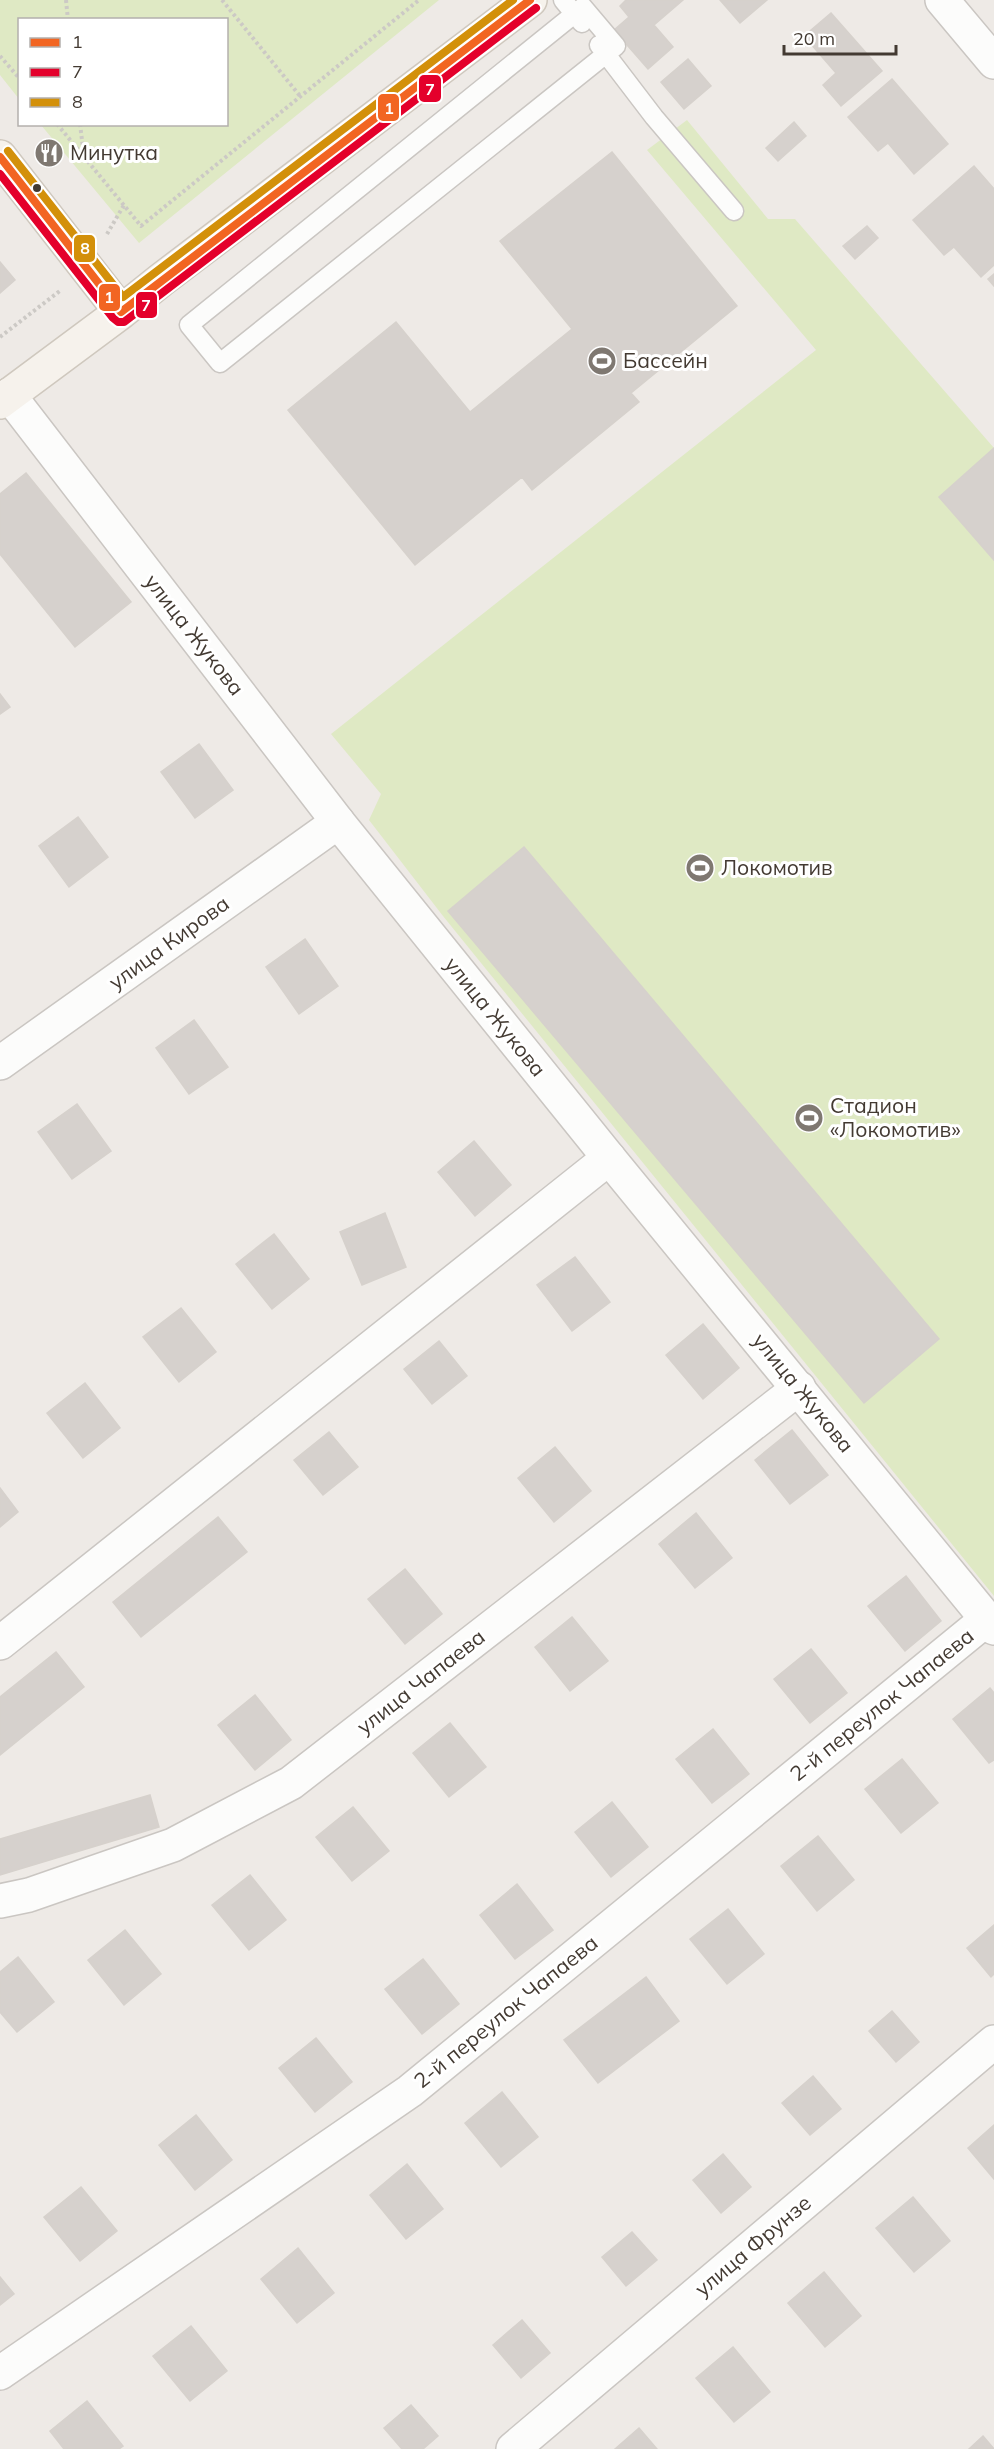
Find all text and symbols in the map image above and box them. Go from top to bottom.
legend [18,18,228,126]
scale bar [784,18,896,56]
text: 20 m [793,27,835,50]
text: 1 [72,30,83,53]
text: 7 [72,60,83,83]
line badge: 7 [418,74,442,103]
text: 7 [425,79,435,99]
text: 8 [72,90,83,113]
line badge: 1 [377,93,400,122]
text: 1 [384,98,394,118]
restaurant icon: Минутка [33,137,65,169]
place label: Минутка [70,139,158,165]
unlabelled marker [31,182,43,194]
line badge: 8 [73,234,96,263]
text: 8 [80,238,90,258]
line badge: 1 [98,283,121,312]
text: 1 [104,287,114,307]
line badge: 7 [135,291,158,319]
text: 7 [141,295,151,315]
sports icon: Бассейн [586,345,618,377]
place label: Бассейн [623,347,708,373]
street label: улица Жукова [139,569,250,700]
sports icon: Локомотив [684,852,716,884]
place label: Локомотив [721,854,833,880]
street label: улица Кирова [103,890,234,995]
street label: улица Жукова [440,951,552,1081]
place label: Стадион «Локомотив» [830,1092,961,1142]
sports icon: Стадион «Локомотив» [793,1102,825,1134]
street label: улица Жукова [748,1327,860,1457]
street label: 2-й переулок Чапаева [784,1622,978,1786]
street label: улица Чапаева [351,1623,490,1739]
street label: 2-й переулок Чапаева [408,1929,602,2093]
street label: улица Фрунзе [689,2189,816,2301]

